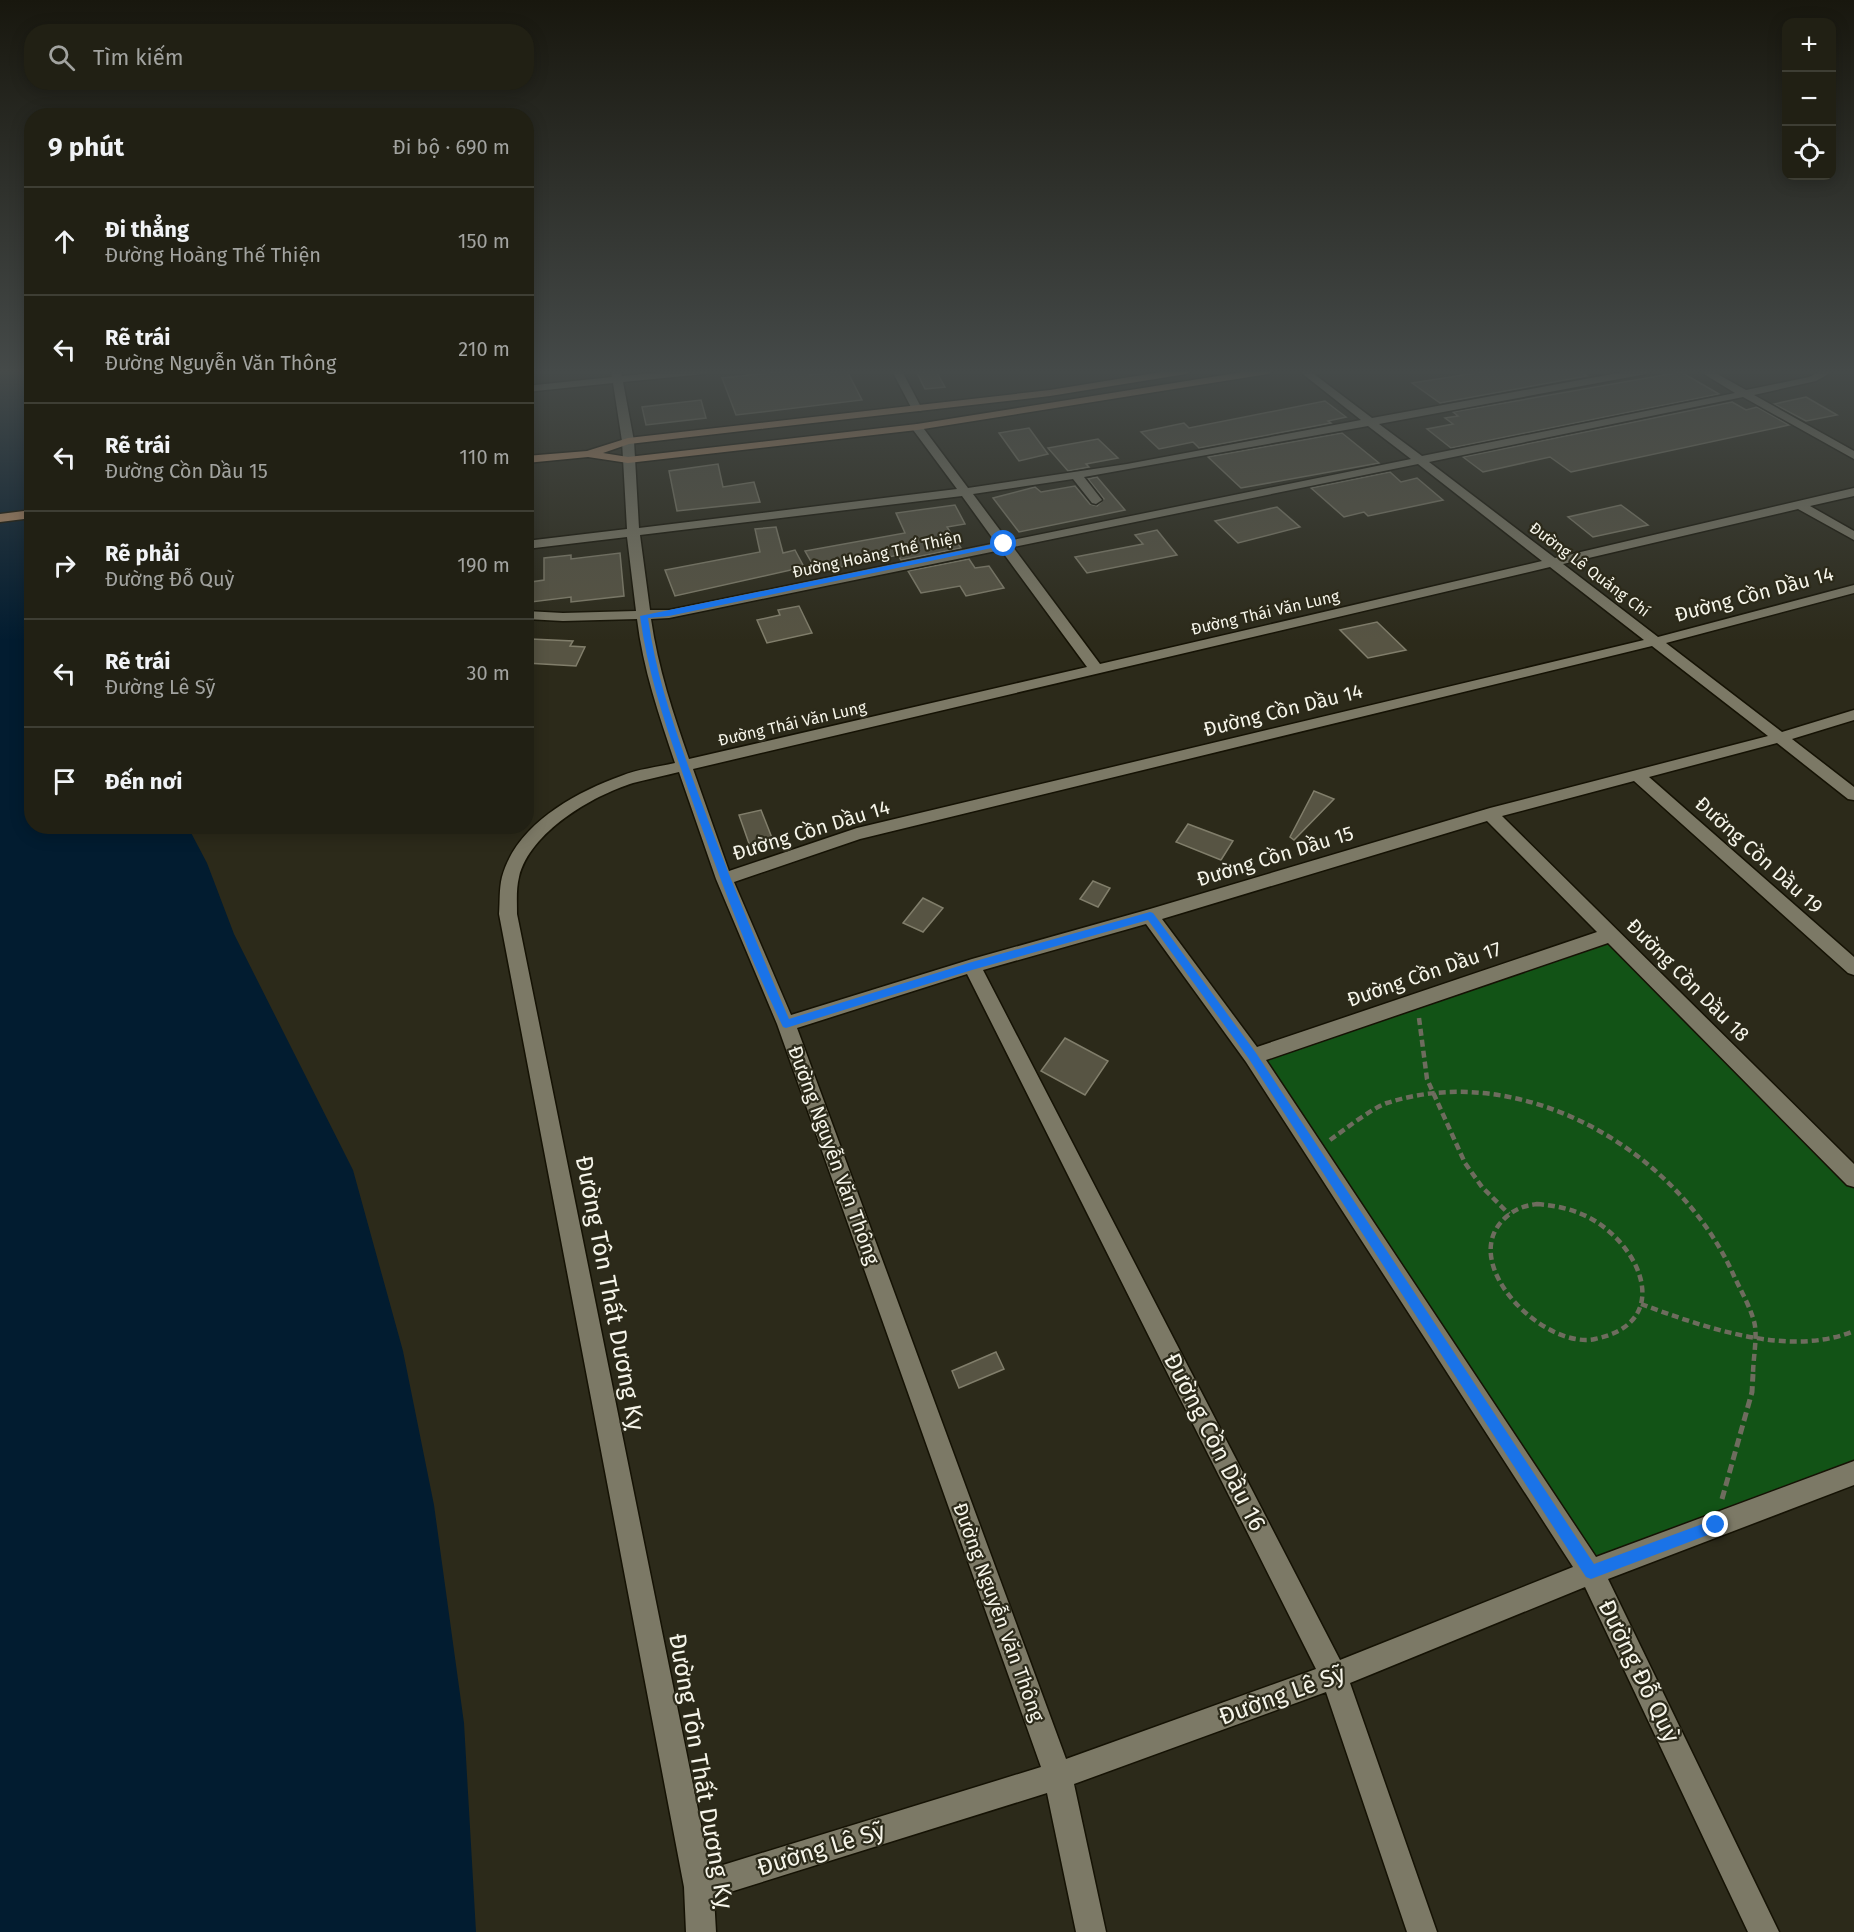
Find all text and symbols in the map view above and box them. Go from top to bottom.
map controls [1782,18,1836,180]
button: + [1782,18,1836,72]
search box [24,24,534,90]
icon: search [45,41,78,74]
text: Tìm kiếm [93,44,184,71]
button: − [1782,72,1836,126]
button: locate [1782,126,1836,180]
text: 9 phút [48,132,124,163]
text: Đi bộ · 690 m [393,135,510,159]
text: Đi thẳng [105,216,189,243]
icon: ahead [48,225,81,258]
text: 150 m [458,229,510,253]
text: Đường Hoàng Thế Thiện [105,243,321,267]
text: Rẽ trái [105,324,170,351]
icon: left [48,333,81,366]
text: 210 m [458,337,510,361]
text: Đường Nguyễn Văn Thông [105,351,336,375]
text: Rẽ trái [105,432,170,459]
icon: left [48,441,81,474]
text: 110 m [459,445,510,469]
text: Đường Cồn Dầu 15 [105,459,268,483]
street label: Đường Lê Quảng Chí [1526,518,1654,621]
street label: Đường Hoàng Thế Thiện [790,526,964,582]
route start [990,530,1016,556]
text: Rẽ phải [105,540,180,567]
icon: right [48,549,81,582]
text: 190 m [457,553,510,577]
street label: Đường Cồn Dầu 14 [1672,561,1836,627]
text: Đường Đỗ Quỳ [105,567,234,591]
street label: Đường Thái Văn Lung [1189,586,1342,639]
text: Rẽ trái [105,648,170,675]
icon: left [48,657,81,690]
text: 30 m [466,661,510,685]
text: Đường Lê Sỹ [105,675,215,699]
street label: Đường Cồn Dầu 14 [1201,679,1365,741]
street label: Đường Thái Văn Lung [716,697,869,750]
icon: arrive [48,765,81,798]
text: Đến nơi [105,768,182,795]
street label: Đường Cồn Dầu 19 [1690,791,1828,919]
street label: Đường Cồn Dầu 14 [729,795,893,865]
street label: Đường Cồn Dầu 15 [1194,821,1356,891]
street label: Đường Cồn Dầu 18 [1622,914,1754,1046]
street label: Đường Cồn Dầu 17 [1344,936,1504,1012]
street label: Đường Nguyễn Văn Thông [783,1042,885,1268]
street label: Đường Tôn Thất Dương Kỵ [570,1153,650,1433]
street label: Đường Cồn Dầu 16 [1158,1348,1272,1536]
street label: Đường Nguyễn Văn Thông [948,1499,1050,1725]
route end [1702,1511,1728,1537]
street label: Đường Đỗ Quỳ [1592,1595,1686,1747]
street label: Đường Tôn Thất Dương Kỵ [663,1631,739,1911]
street label: Đường Lê Sỹ [1215,1659,1349,1731]
street label: Đường Lê Sỹ [754,1816,889,1882]

